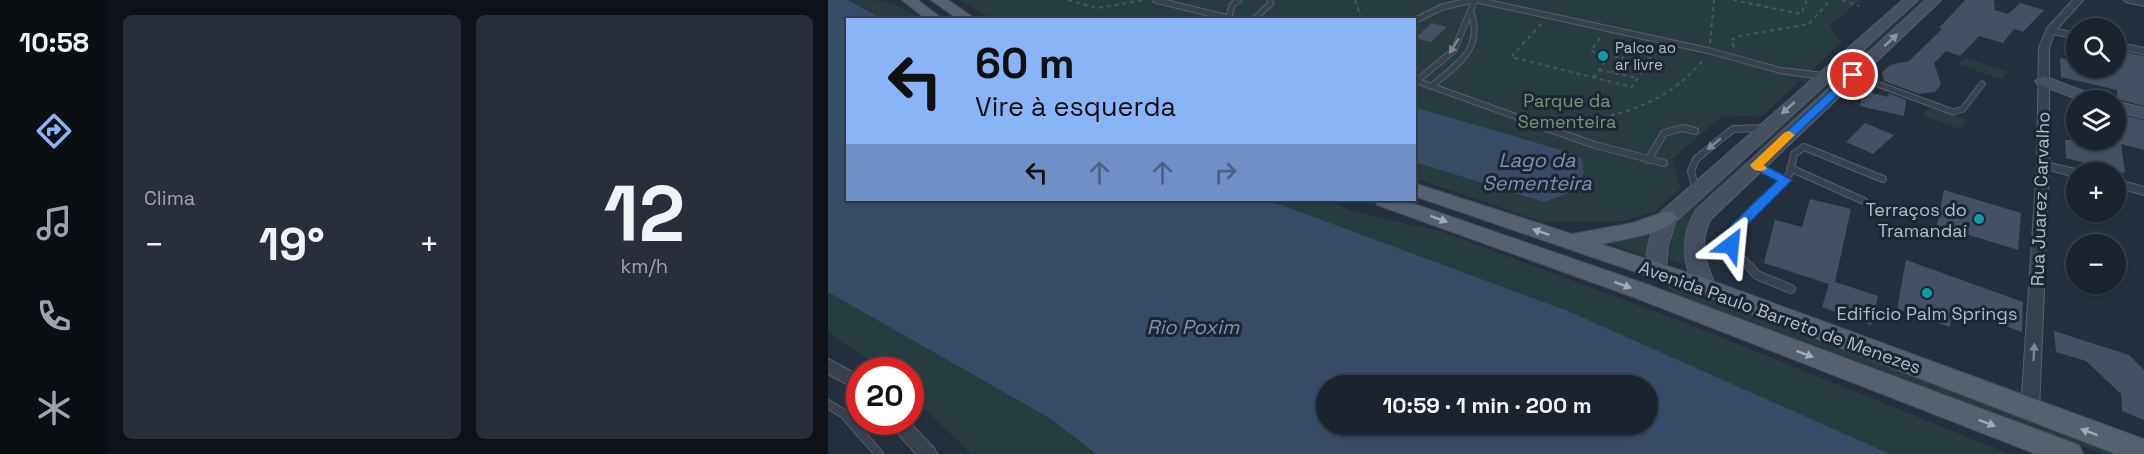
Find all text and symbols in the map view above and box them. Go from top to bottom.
map controls [2066,18,2126,294]
button: search [2066,18,2126,78]
text: 10:58 [19,25,89,60]
one-way arrow [1883,34,1898,47]
text: 60 m [975,37,1075,90]
one-way arrow [1449,38,1460,55]
place label: Palco ao ar livre [1615,38,1676,74]
icon: left [876,42,954,120]
marker: Palco ao ar livre [1596,49,1610,63]
pin [1827,49,1878,100]
icon: arrive [1836,58,1869,91]
text: Vire à esquerda [975,89,1176,124]
park label: Parque da Sementeira [1518,89,1616,133]
button: layers [2066,90,2126,150]
one-way arrow [1781,101,1796,114]
icon: directions [33,110,75,152]
street label: Rua Juarez Carvalho [2025,111,2055,287]
one-way arrow [1706,138,1722,151]
water label: Lago da Sementeira [1482,147,1592,196]
icon: left [1020,156,1053,189]
icon: ahead [1083,156,1116,189]
icon: ahead [1146,156,1179,189]
icon: right [1209,156,1242,189]
button: + [2066,162,2126,222]
text: 12 [603,164,685,264]
text: Clima [144,185,195,211]
place label: Terraços do Tramandaí [1865,198,1968,242]
icon: music [33,202,75,244]
marker: Terraços do Tramandaí [1972,212,1986,226]
position arrow [1699,213,1763,277]
one-way arrow [1430,215,1448,225]
text: 19° [259,216,325,273]
text: − [144,224,164,266]
text: + [419,224,439,266]
one-way arrow [1532,226,1550,236]
button: − [2066,234,2126,294]
text: km/h [620,253,668,279]
street label: Avenida Paulo Barreto de Menezes [1636,255,1924,379]
one-way arrow [1614,280,1632,290]
marker: Edifício Palm Springs [1920,286,1934,300]
icon: phone [33,295,75,337]
place label: Edifício Palm Springs [1837,302,2017,325]
water label: Rio Poxim [1147,314,1240,340]
one-way arrow [2029,342,2038,361]
one-way arrow [1796,349,1814,359]
speed limit sign: 20 [846,357,924,435]
icon: climate [33,387,75,429]
text: 10:59 · 1 min · 200 m [1382,391,1592,419]
one-way arrow [1978,419,1996,428]
one-way arrow [2080,426,2098,436]

